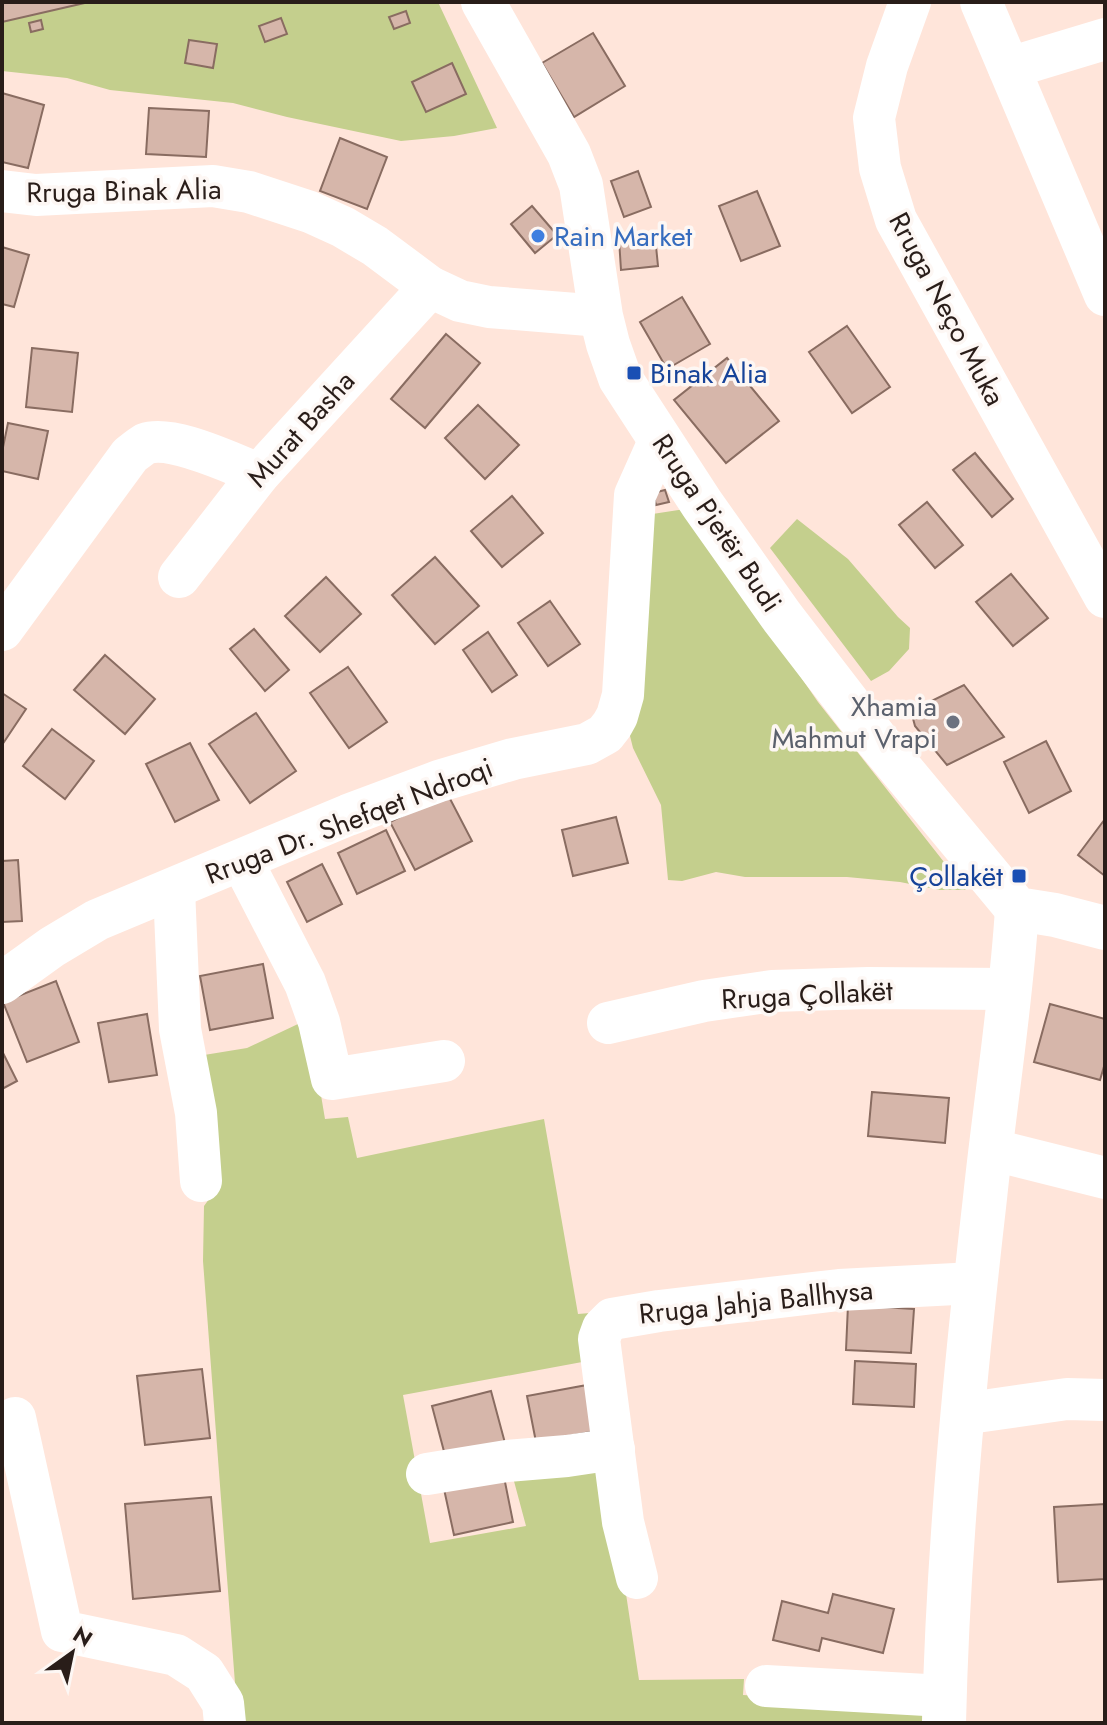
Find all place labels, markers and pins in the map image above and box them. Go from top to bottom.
place label: Rain Market [554,216,693,257]
marker: Rain Market [529,227,547,245]
place label: Binak Alia [650,353,767,394]
marker: Binak Alia [625,364,643,382]
place label: Xhamia Mahmut Vrapi [772,686,937,759]
marker: Xhamia Mahmut Vrapi [944,713,962,731]
place label: Çollakët [909,856,1003,897]
marker: Çollakët [1010,867,1028,885]

